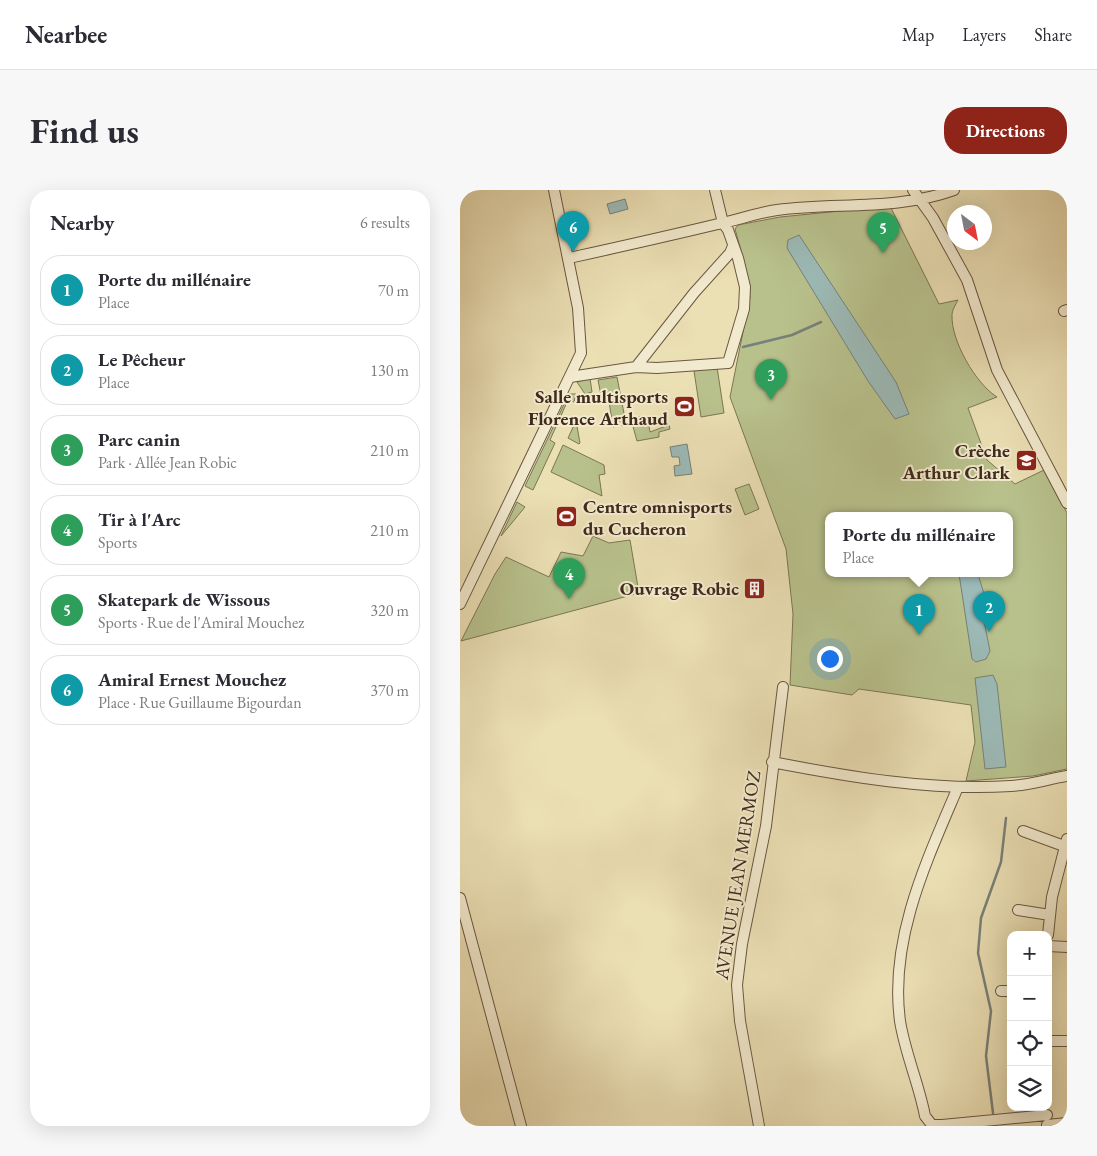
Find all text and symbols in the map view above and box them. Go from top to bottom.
text: Nearbee [25,19,107,50]
text: Map [902,23,934,46]
text: Layers [962,23,1006,46]
text: Share [1034,23,1072,46]
button: Directions [944,107,1067,154]
text: Find us [30,108,139,153]
north arrow [947,205,992,250]
text: Nearby [50,209,114,236]
pin: 6 [557,211,589,252]
text: 6 results [360,212,410,233]
pin: 5 [867,212,899,253]
text: Porte du millénaire [98,267,251,292]
text: 1 [63,280,71,301]
text: 70 m [378,280,409,301]
text: Place [98,292,130,313]
text: Le Pêcheur [98,347,185,372]
pin: 3 [755,359,787,400]
text: 2 [63,360,71,381]
text: 130 m [370,360,409,381]
text: Place [98,372,130,393]
place label: Salle multisports Florence Arthaud [528,384,668,431]
sports icon: Salle multisports Florence Arthaud [672,395,696,419]
text: Parc canin [98,427,180,452]
place label: Crèche Arthur Clark [901,438,1011,485]
text: 3 [63,440,71,461]
text: 210 m [370,440,409,461]
school or university icon: Crèche Arthur Clark [1014,449,1038,473]
text: Park · Allée Jean Robic [98,452,237,473]
place label: Centre omnisports du Cucheron [583,494,732,541]
sports icon: Centre omnisports du Cucheron [555,505,579,529]
text: Tir à l'Arc [98,507,181,532]
popup [825,512,1013,577]
text: 4 [63,520,71,541]
text: 210 m [370,520,409,541]
text: Porte du millénaire [843,522,995,547]
text: Sports [98,532,137,553]
text: Place [843,547,874,568]
pin: 4 [553,558,585,599]
place label: Ouvrage Robic [620,576,739,601]
building icon: Ouvrage Robic [743,576,767,600]
text: Skatepark de Wissous [98,587,270,612]
pin: 2 [973,591,1005,632]
pin: 1 [903,594,935,635]
text: 5 [63,600,71,621]
text: 320 m [370,600,409,621]
text: Sports · Rue de l'Amiral Mouchez [98,612,304,633]
your location [817,646,843,672]
text: Amiral Ernest Mouchez [98,667,286,692]
text: 6 [63,680,71,701]
text: 370 m [370,680,409,701]
text: Place · Rue Guillaume Bigourdan [98,692,302,713]
street label: AVENUE JEAN MERMOZ [708,768,766,982]
map controls [1007,931,1052,1111]
button: + [1007,931,1052,976]
button: − [1007,976,1052,1021]
button: locate [1007,1021,1052,1066]
button: layers [1007,1066,1052,1111]

